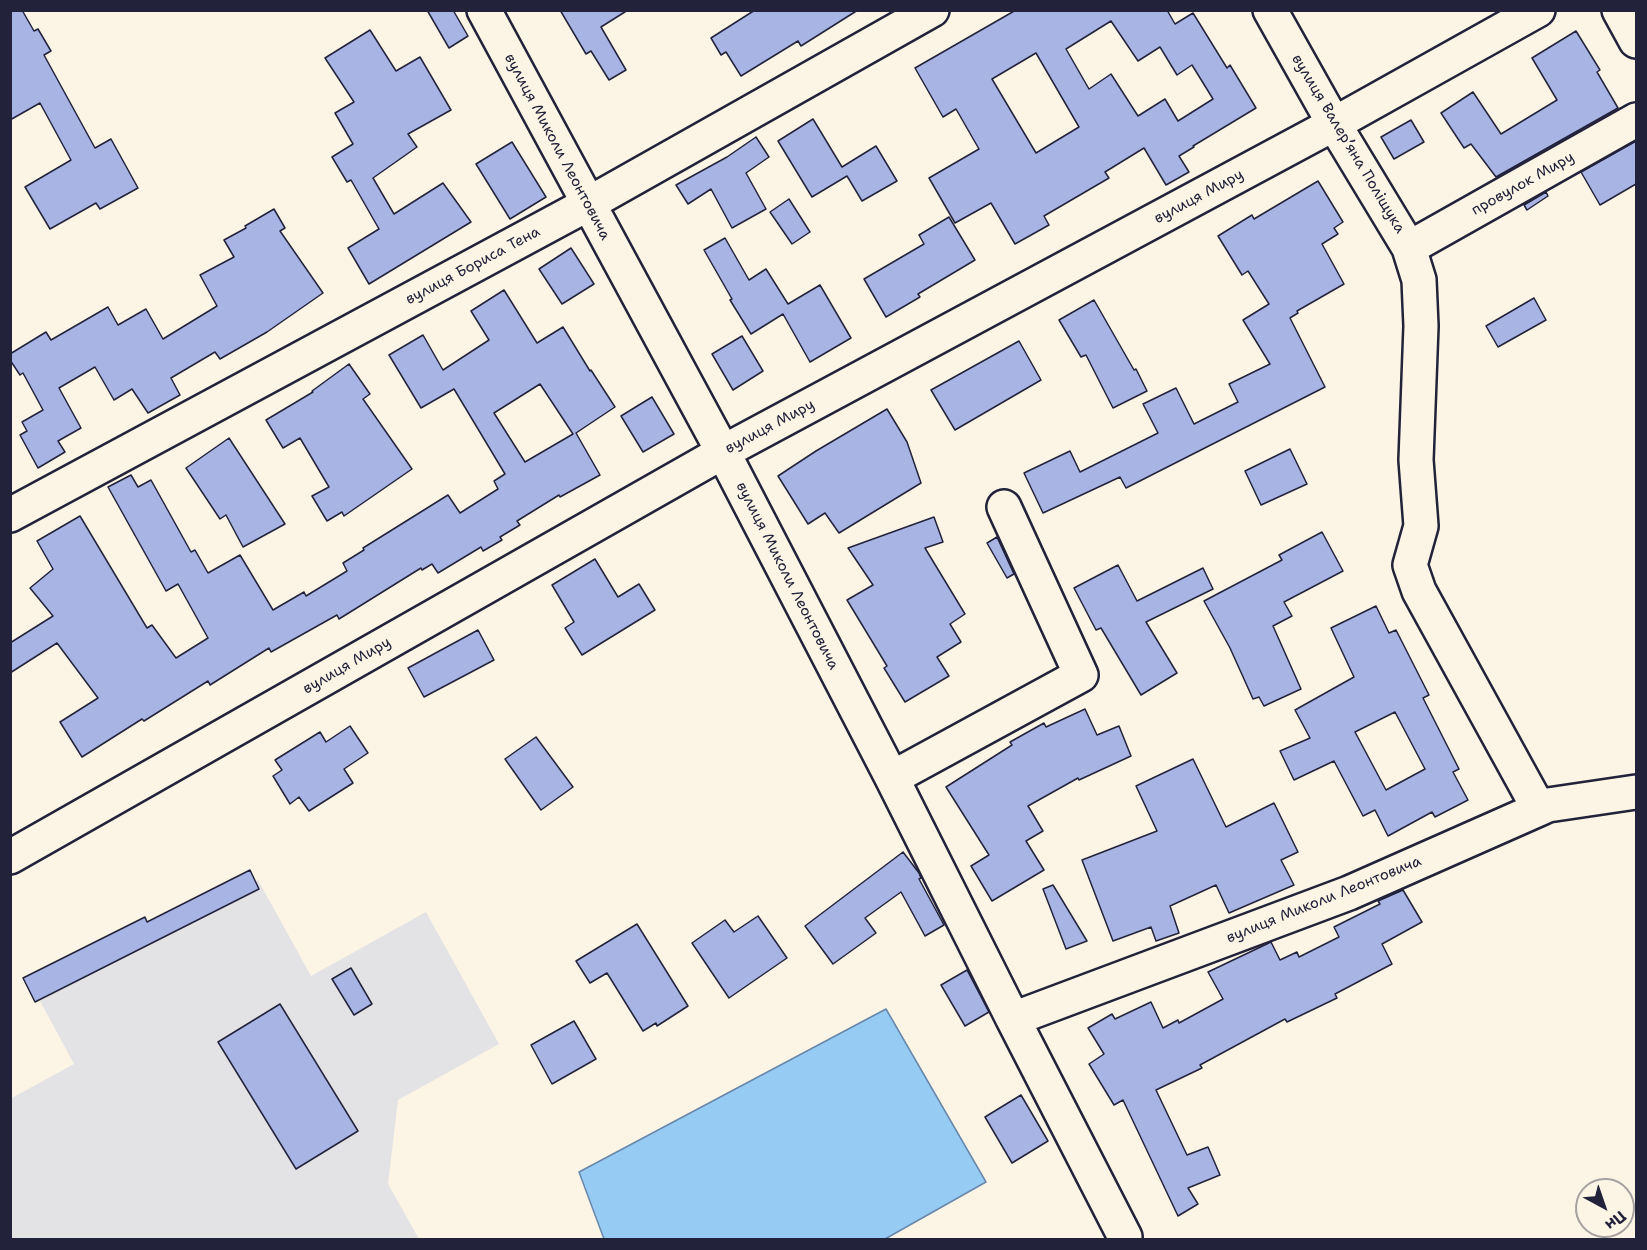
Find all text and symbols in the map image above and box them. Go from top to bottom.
street label: вулиця Миколи Леонтовича [500,51,614,243]
street label: вулиця Валерʼяна Поліщука [1287,51,1409,237]
street label: провулок Миру [1469,148,1577,220]
street label: вулиця Миру [1151,166,1247,228]
street label: вулиця Бориса Тена [403,223,543,309]
street label: вулиця Миру [722,396,818,458]
street label: вулиця Миколи Леонтовича [732,479,842,673]
street label: вулиця Миру [300,634,394,698]
street label: вулиця Миколи Леонтовича [1224,853,1424,947]
north arrow [1575,1178,1635,1238]
text: Пн [1601,1206,1630,1235]

